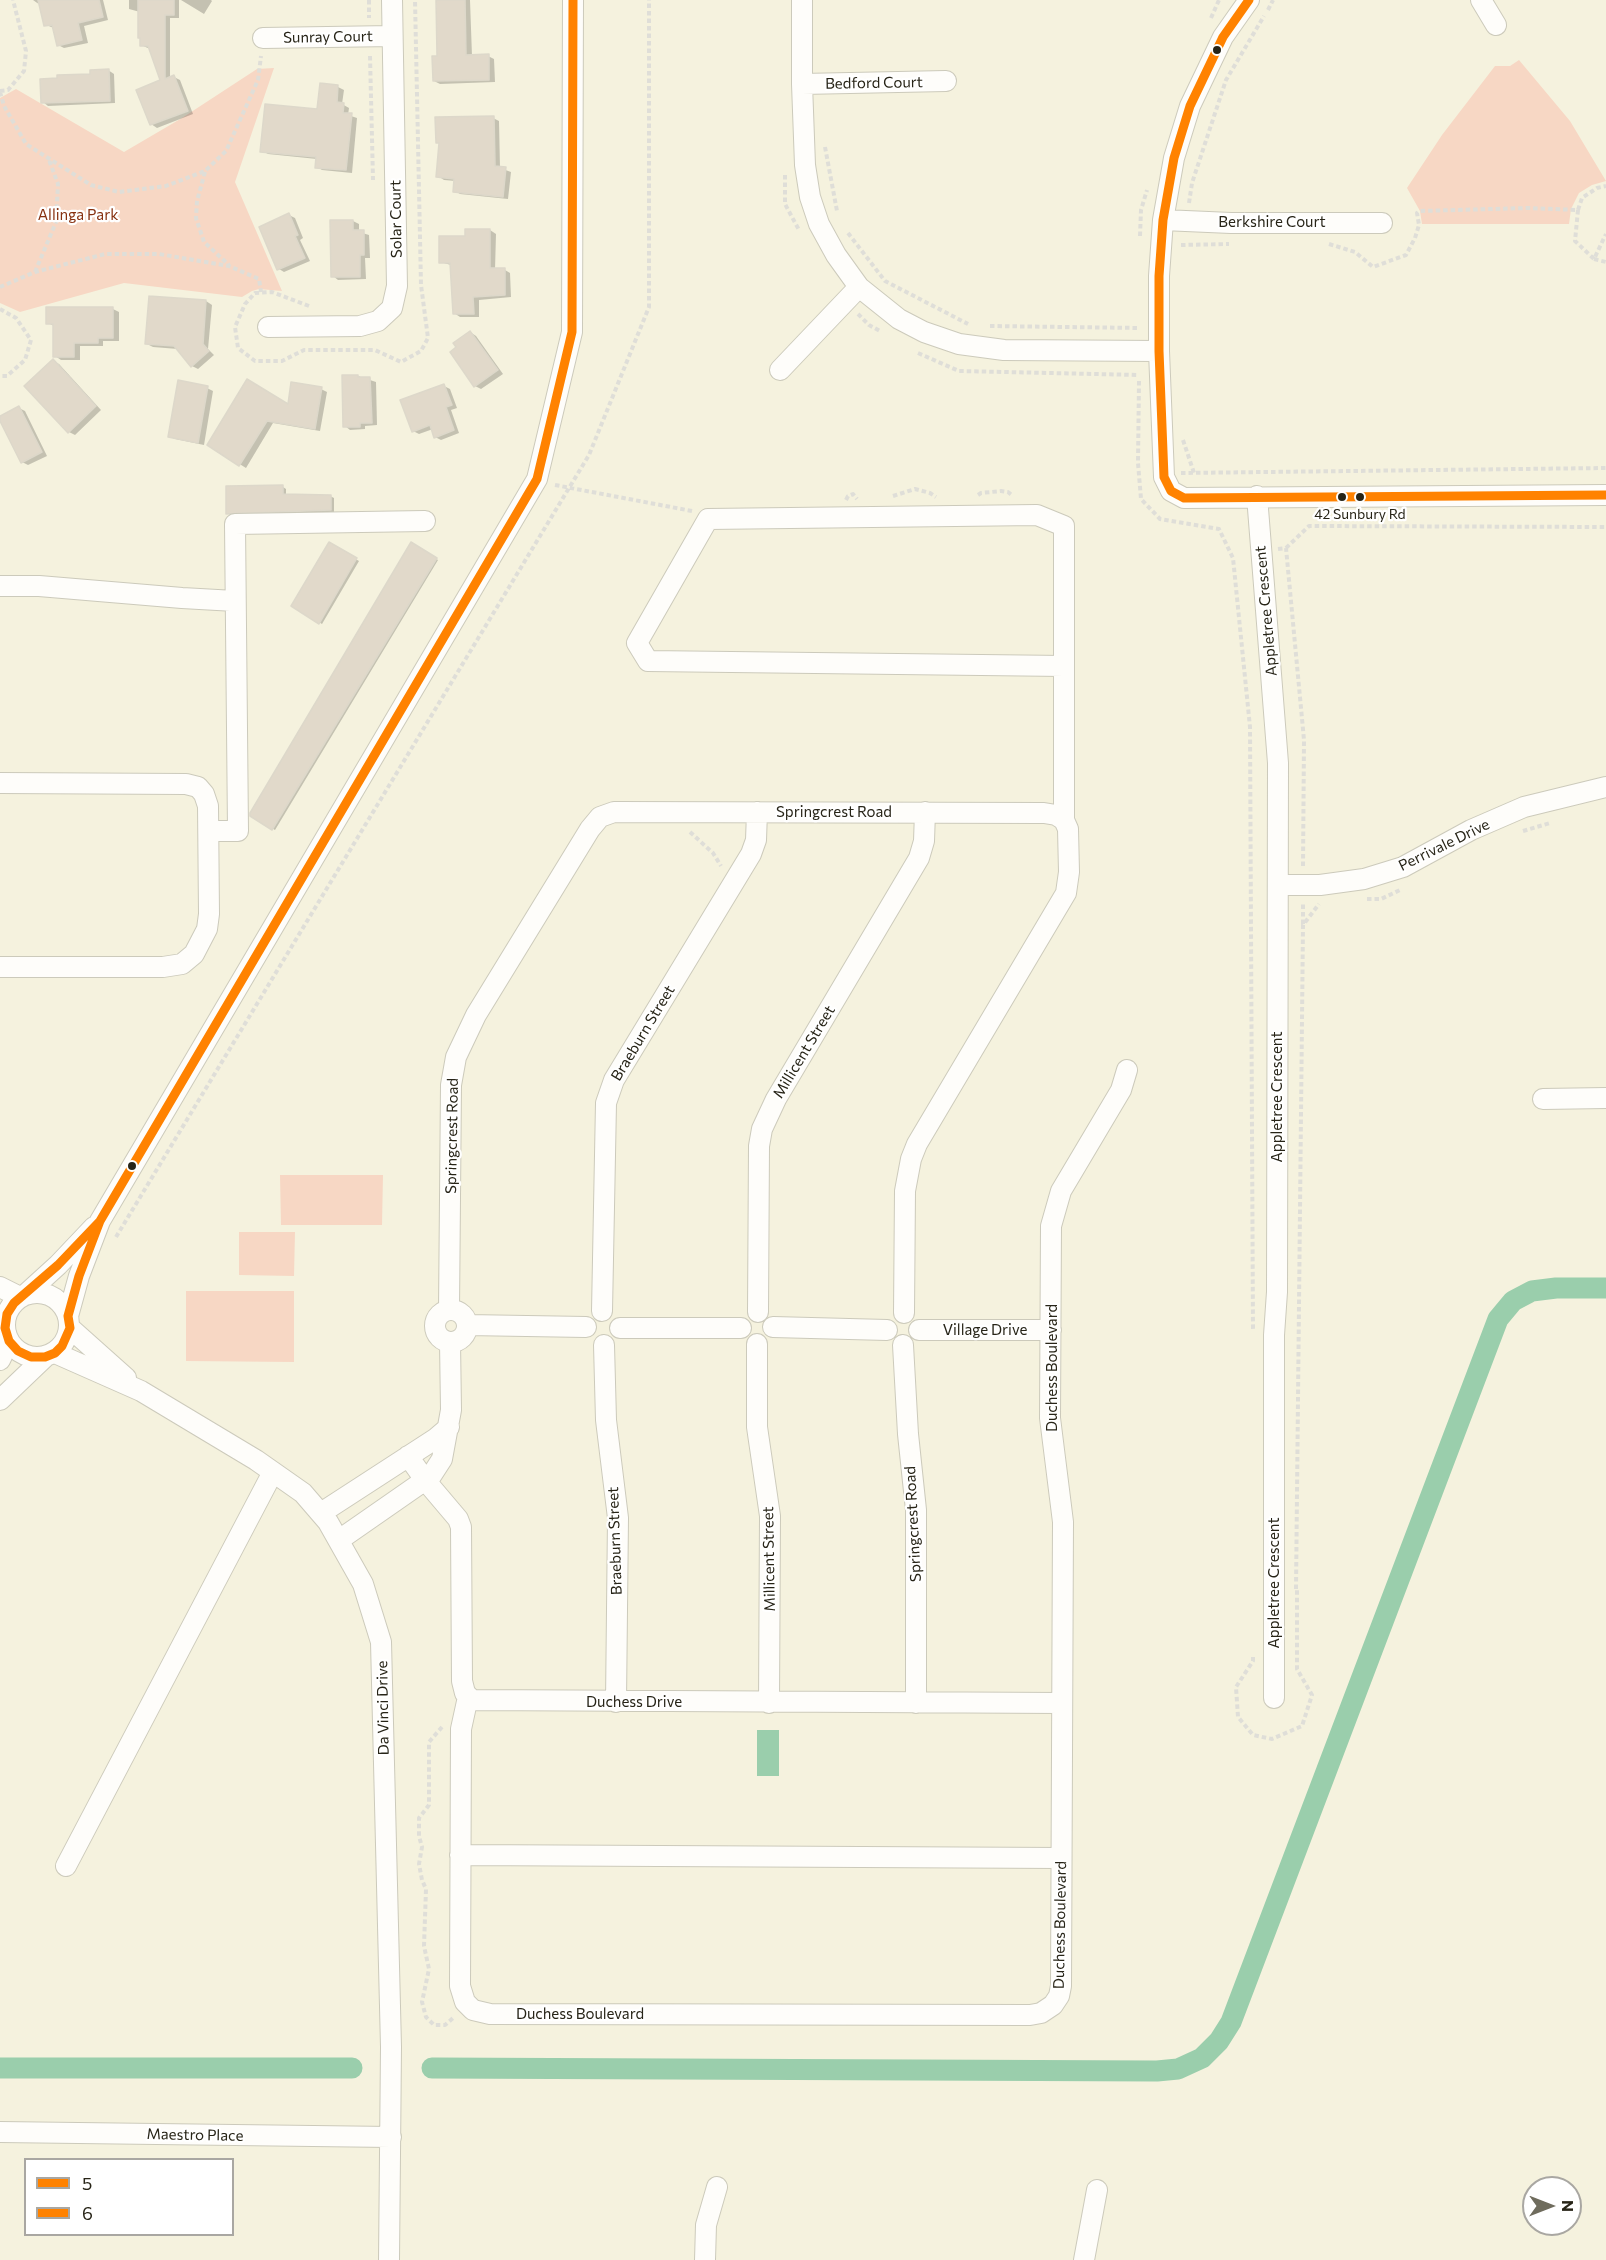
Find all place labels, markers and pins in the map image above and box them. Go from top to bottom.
unlabelled marker [1211,44,1223,56]
unlabelled marker [1336,491,1348,503]
marker: 42 Sunbury Rd [1354,491,1366,503]
place label: 42 Sunbury Rd [1314,506,1406,522]
unlabelled marker [126,1160,138,1172]

